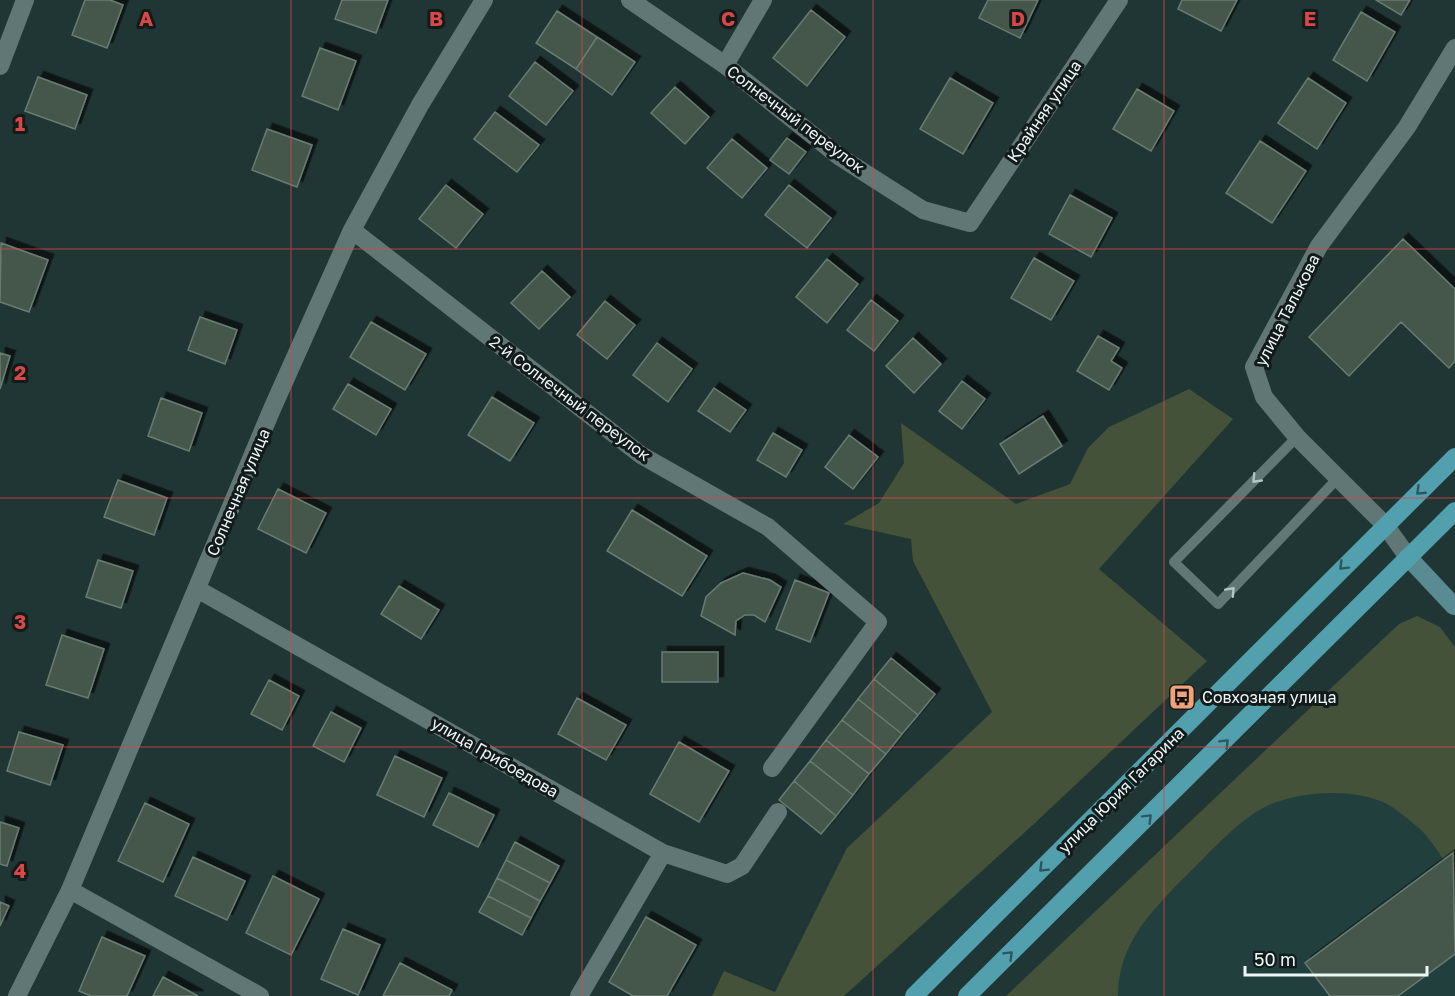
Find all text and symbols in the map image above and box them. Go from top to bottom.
text: A [139,6,153,30]
text: B [429,6,443,30]
text: C [721,6,735,30]
text: D [1011,6,1025,30]
text: E [1304,6,1316,30]
street label: Крайняя улица [1003,56,1085,166]
street label: Солнечный переулок [723,61,869,177]
text: 1 [15,111,25,135]
street label: улица Талькова [1250,251,1324,369]
street label: 2-й Солнечный переулок [486,331,654,465]
text: 2 [14,360,26,384]
street label: Солнечная улица [202,425,274,559]
one-way arrow [1252,473,1263,483]
one-way arrow [1416,484,1426,495]
one-way arrow [1340,559,1351,570]
one-way arrow [1223,587,1234,598]
text: 3 [14,609,26,633]
bus stop icon: Совхозная улица [1167,682,1197,712]
place label: Совхозная улица [1202,687,1337,707]
street label: улица Грибоедова [428,713,562,801]
street label: улица Юрия Гагарина [1054,723,1188,857]
one-way arrow [1217,739,1228,750]
one-way arrow [1140,815,1151,826]
text: 4 [14,858,26,882]
one-way arrow [1039,861,1049,872]
scale bar [1245,939,1426,977]
text: 50 m [1254,948,1296,970]
one-way arrow [1002,951,1012,962]

